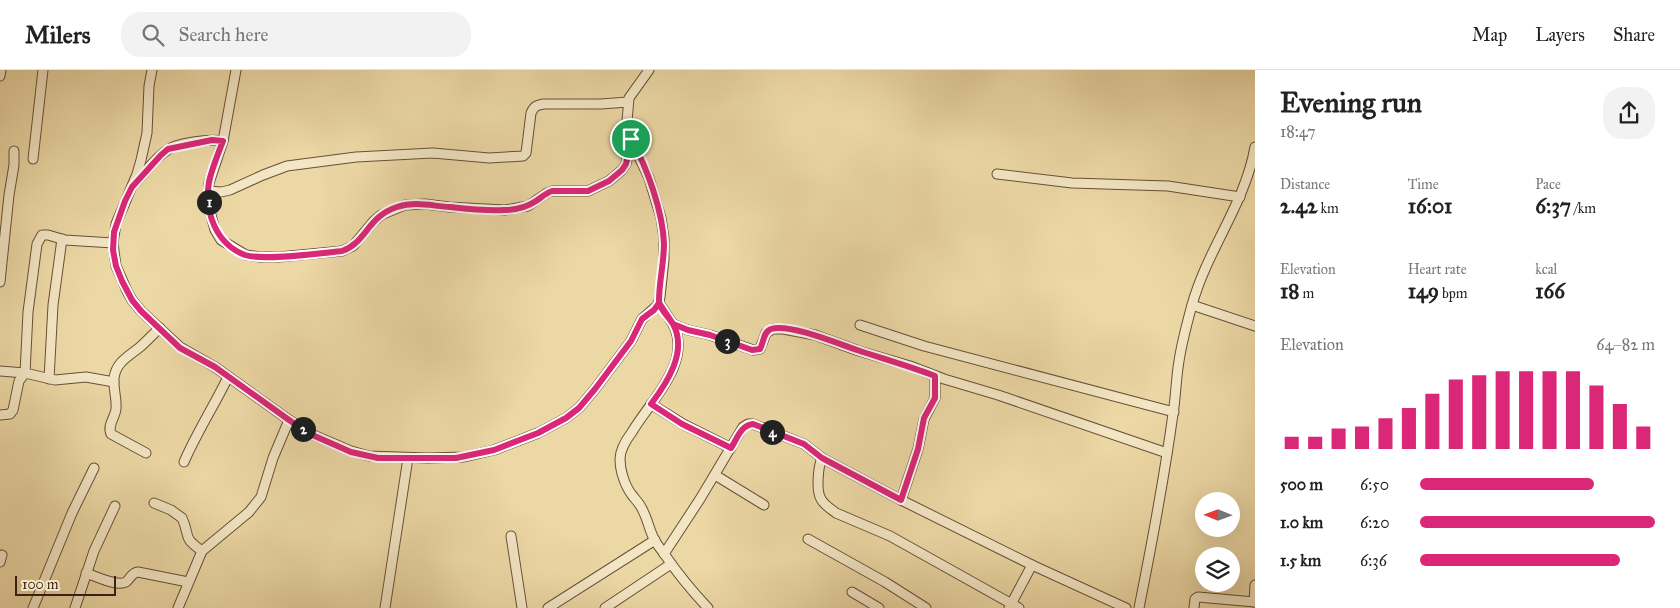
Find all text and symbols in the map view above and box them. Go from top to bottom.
search box [121,12,471,57]
text: Milers [25,20,91,50]
icon: search [139,21,167,49]
text: Search here [179,23,268,46]
text: Map [1472,24,1507,46]
text: Layers [1535,24,1585,46]
text: Share [1613,24,1655,46]
text: Evening run [1280,85,1422,120]
button: share [1603,87,1655,139]
pin [610,118,652,160]
text: 18:47 [1280,122,1316,141]
icon: arrive [617,125,645,153]
text: Distance [1280,176,1330,193]
text: Time [1408,176,1439,193]
text: Pace [1535,176,1561,193]
pin: 1 [196,190,222,214]
text: 2.42 [1280,193,1317,219]
text: 16:01 [1408,193,1452,219]
text: 6:37 [1535,193,1571,219]
text: 1 [207,194,212,211]
text: km [1317,200,1339,217]
text: /km [1571,200,1596,217]
text: Elevation [1280,261,1336,278]
text: Heart rate [1408,261,1467,278]
text: kcal [1535,261,1557,278]
text: 18 [1280,278,1299,304]
text: 149 [1408,278,1439,304]
text: 166 [1535,278,1565,304]
text: m [1299,285,1314,302]
text: bpm [1439,285,1467,302]
pin: 3 [714,328,740,354]
text: 3 [725,333,730,350]
text: Elevation [1280,335,1344,354]
text: 64–82 m [1596,335,1655,354]
pin: 2 [290,416,316,442]
pin: 4 [760,420,784,444]
text: 2 [300,421,307,438]
text: 4 [769,424,776,441]
text: 500 m [1280,475,1323,494]
text: 6:50 [1360,475,1389,494]
north arrow [1195,492,1240,538]
map controls [1195,492,1240,592]
text: 1.0 km [1280,513,1323,532]
text: 6:20 [1360,513,1389,532]
button: layers [1195,547,1240,592]
text: 1.5 km [1280,551,1321,570]
text: 6:36 [1360,551,1387,570]
scale bar [15,573,116,596]
text: 100 m [22,576,59,593]

